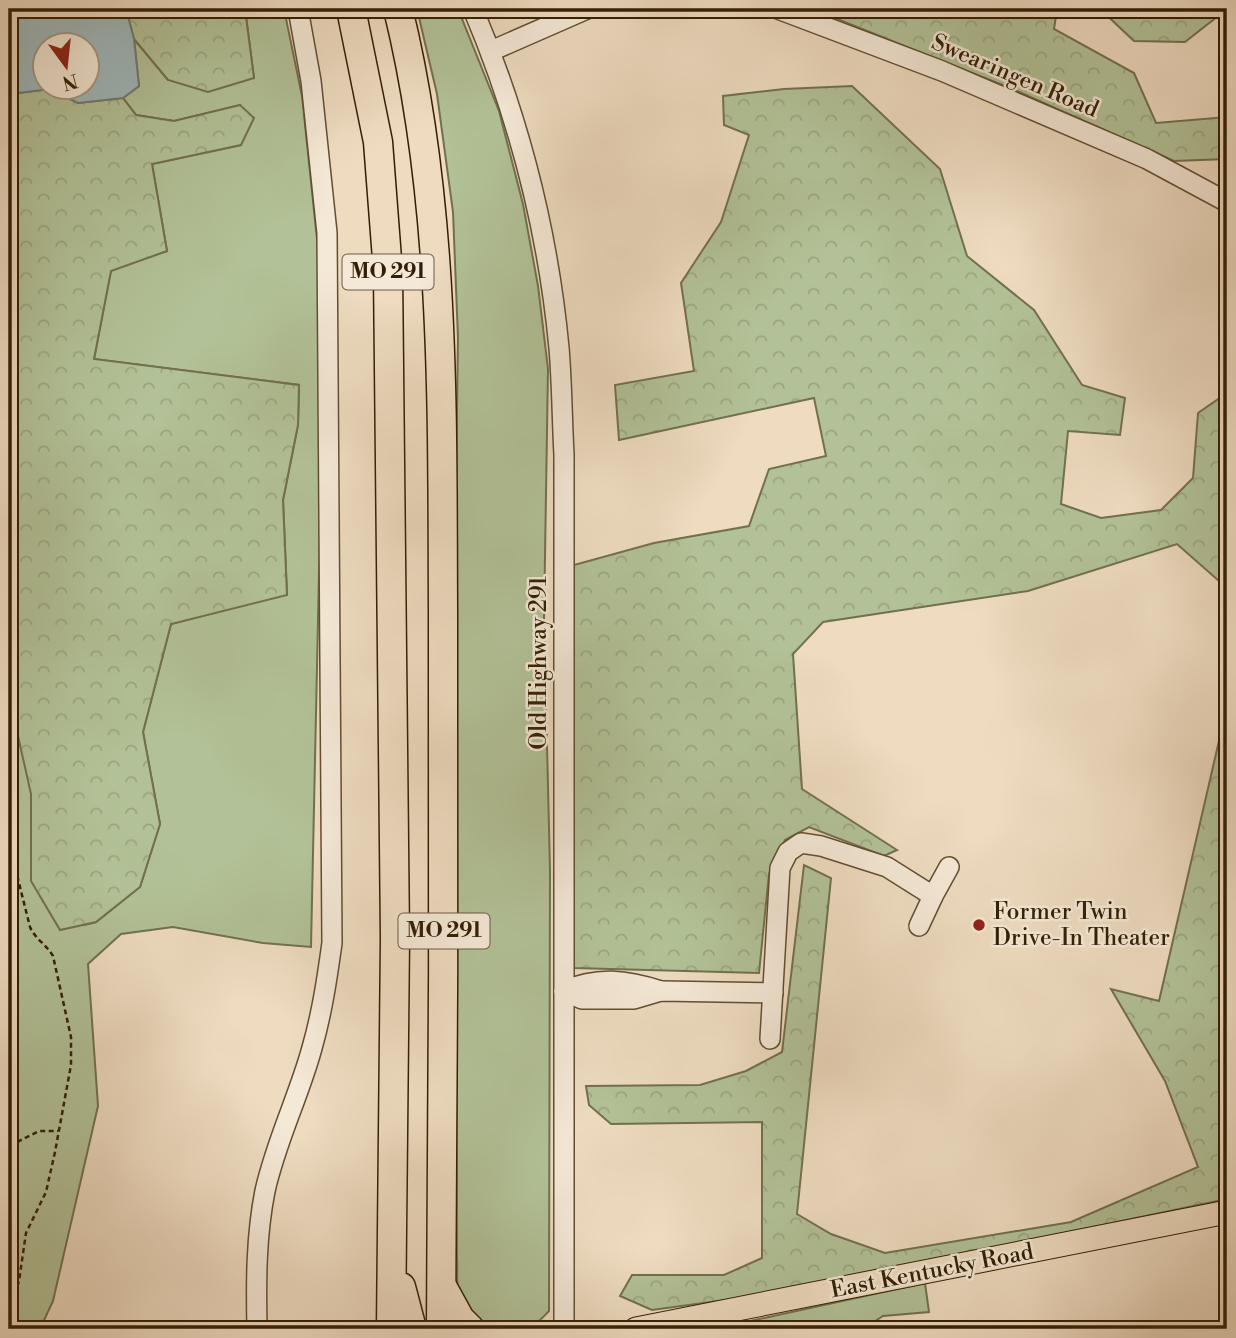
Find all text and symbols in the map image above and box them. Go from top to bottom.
street label: Swearingen Road [927,28,1103,124]
north arrow [32,32,102,102]
text: N [60,68,81,95]
road number: MO 291 [342,254,434,290]
street label: Old Highway 291 [525,576,553,750]
place label: Former Twin Drive-In Theater [993,898,1170,952]
road number: MO 291 [398,914,490,948]
marker: Former Twin Drive-In Theater [971,917,987,933]
street label: East Kentucky Road [828,1238,1036,1304]

